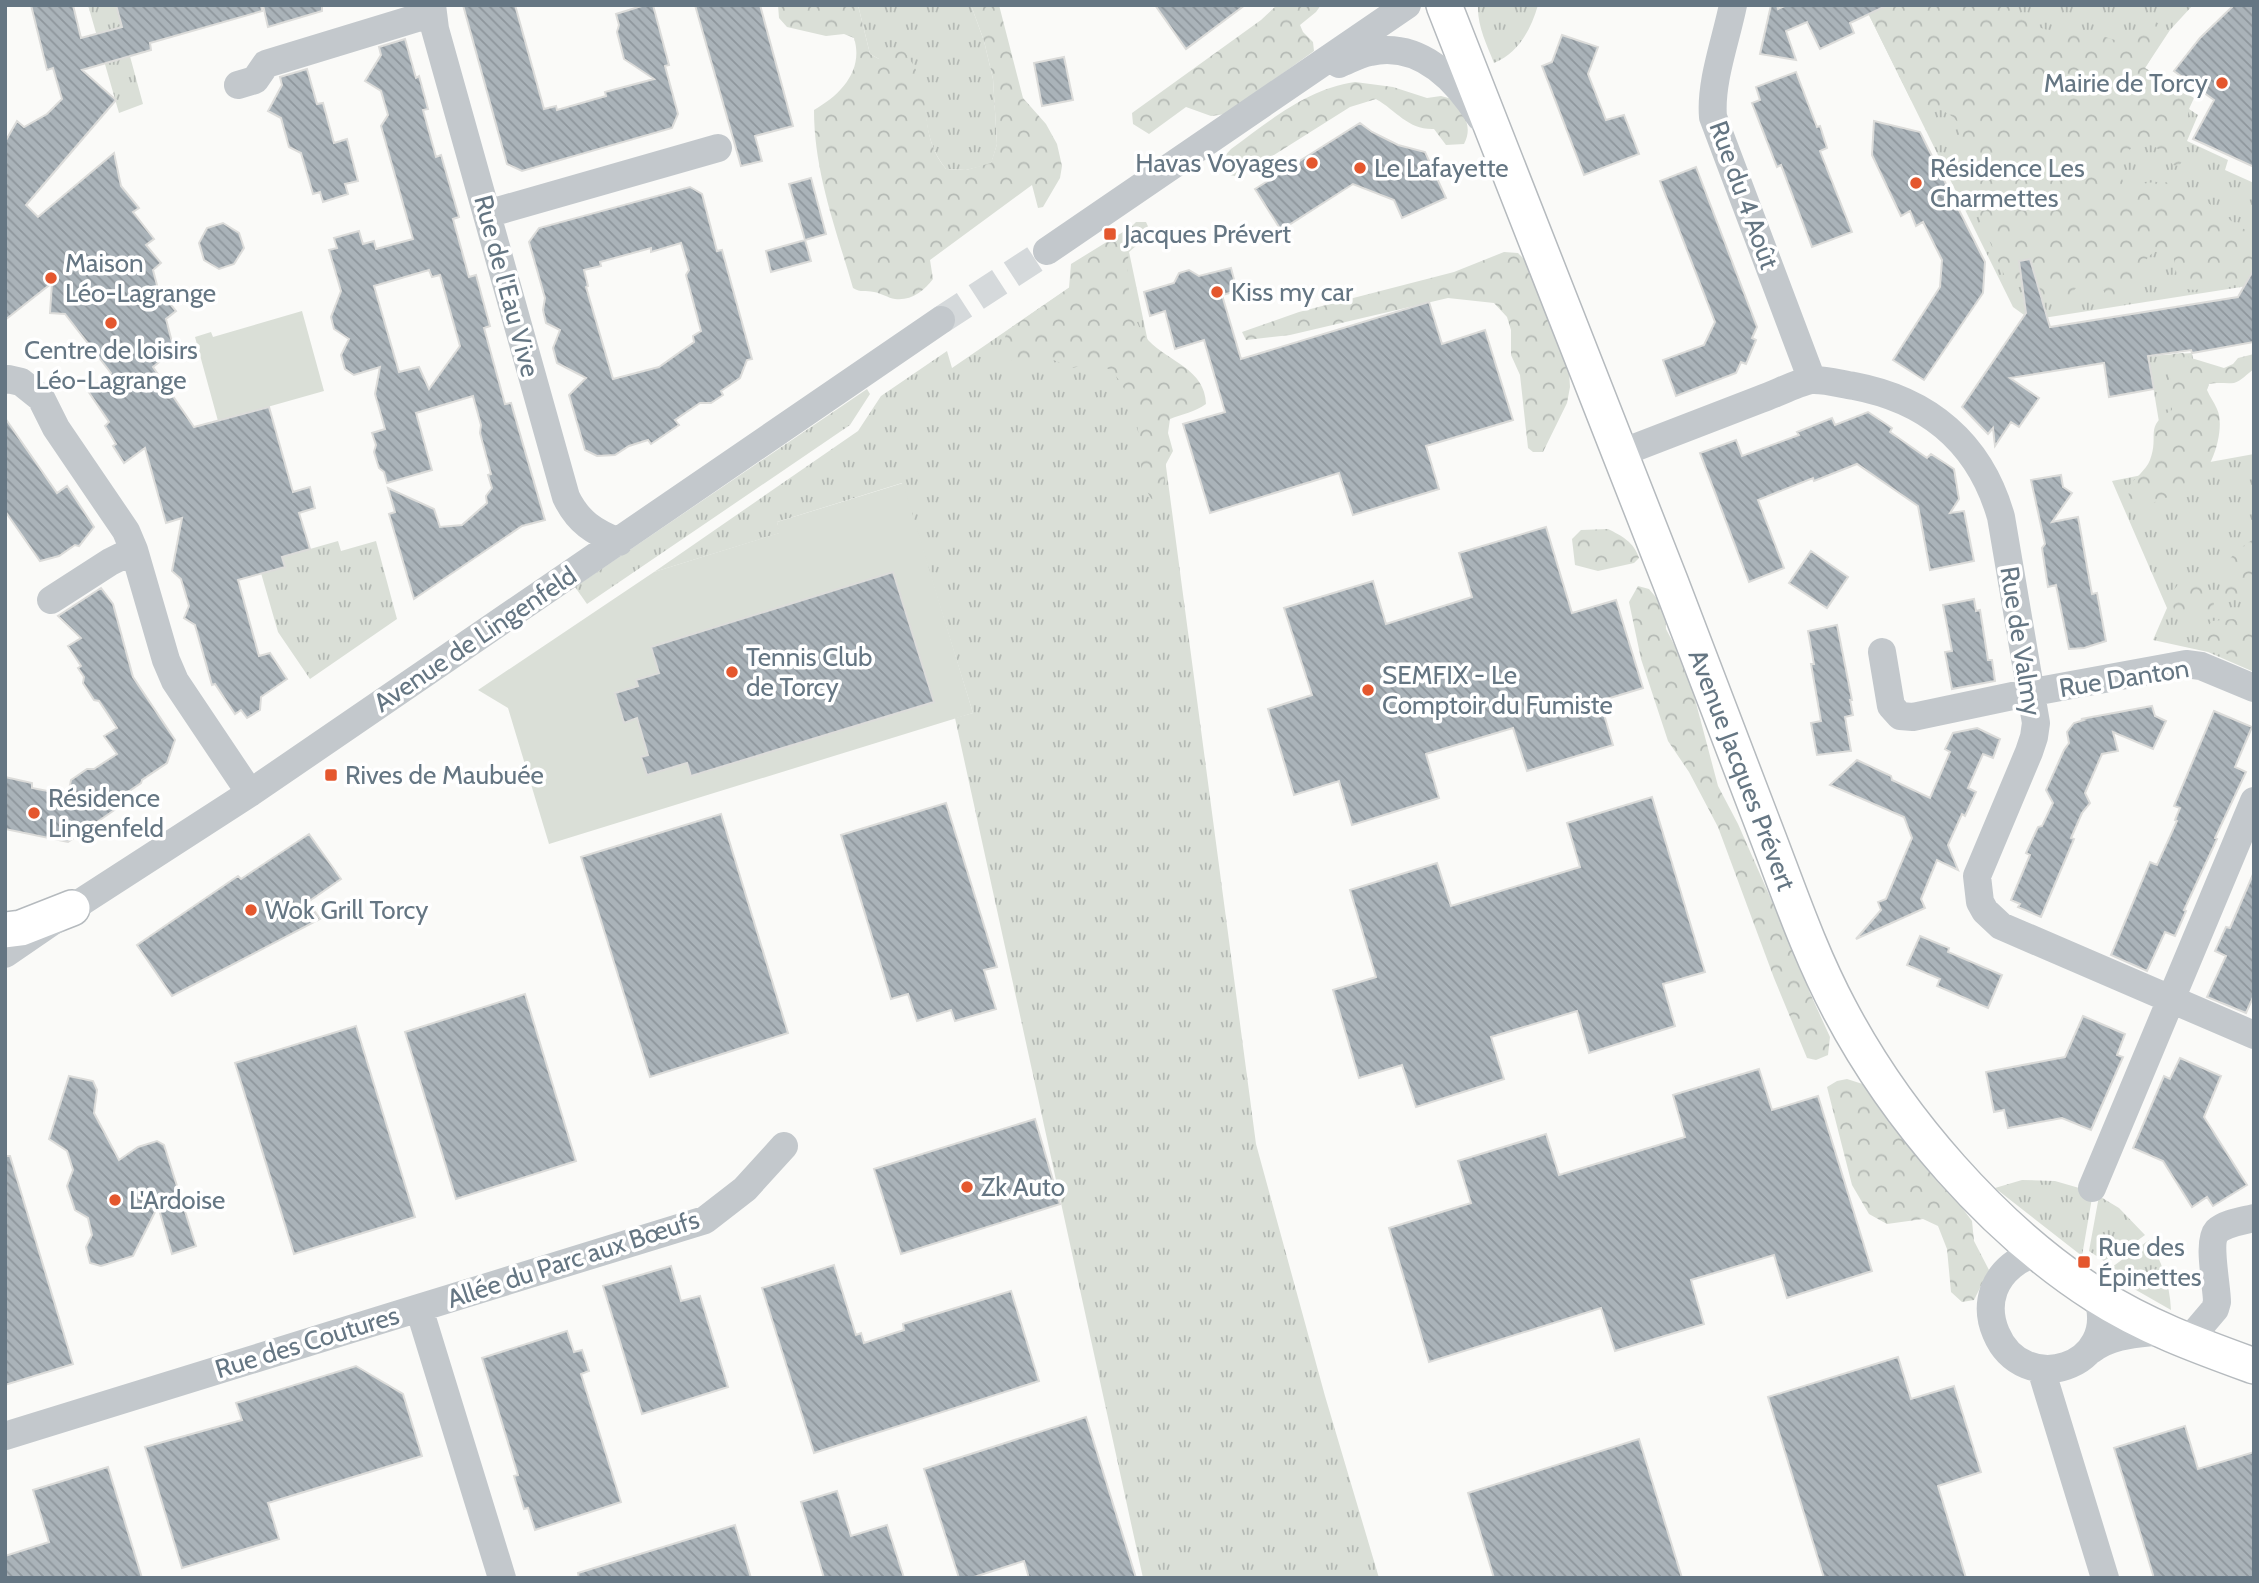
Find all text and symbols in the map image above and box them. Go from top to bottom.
place label: Mairie de Torcy [2044,67,2208,99]
marker: Mairie de Torcy [2214,75,2230,91]
street label: Rue du 4 Août [1702,117,1786,274]
place label: Havas Voyages [1135,147,1298,179]
place label: Le Lafayette [1374,152,1509,184]
place label: Résidence Les Charmettes [1930,152,2085,214]
marker: Havas Voyages [1304,155,1320,171]
marker: Le Lafayette [1352,160,1368,176]
marker: Résidence Les Charmettes [1908,175,1924,191]
street label: Rue de l'Eau Vive [467,192,547,380]
place label: Jacques Prévert [1123,218,1291,250]
marker: Jacques Prévert [1102,226,1118,242]
place label: Maison Léo-Lagrange [65,247,216,309]
marker: Maison Léo-Lagrange [43,270,59,286]
place label: Kiss my car [1231,276,1354,308]
marker: Kiss my car [1209,284,1225,300]
marker: Centre de loisirs Léo-Lagrange [103,315,119,331]
place label: Centre de loisirs Léo-Lagrange [24,334,198,396]
street label: Avenue de Lingenfeld [368,559,582,719]
street label: Rue de Valmy [1993,564,2049,718]
place label: Tennis Club de Torcy [746,641,873,703]
street label: Avenue Jacques Prévert [1682,645,1803,895]
street label: Rue Danton [2057,652,2191,704]
place label: SEMFIX - Le Comptoir du Fumiste [1382,659,1613,721]
marker: Tennis Club de Torcy [724,664,740,680]
marker: SEMFIX - Le Comptoir du Fumiste [1360,682,1376,698]
place label: Rives de Maubuée [345,759,544,791]
marker: Rives de Maubuée [323,767,339,783]
place label: Résidence Lingenfeld [48,782,164,844]
marker: Résidence Lingenfeld [26,805,42,821]
place label: Wok Grill Torcy [265,894,428,926]
marker: Wok Grill Torcy [243,902,259,918]
place label: Zk Auto [981,1171,1065,1203]
marker: Zk Auto [959,1179,975,1195]
place label: L'Ardoise [129,1184,225,1216]
marker: L'Ardoise [107,1192,123,1208]
street label: Allée du Parc aux Bœufs [443,1203,703,1315]
place label: Rue des Épinettes [2098,1231,2202,1293]
marker: Rue des Épinettes [2076,1254,2092,1270]
street label: Rue des Coutures [211,1299,403,1385]

